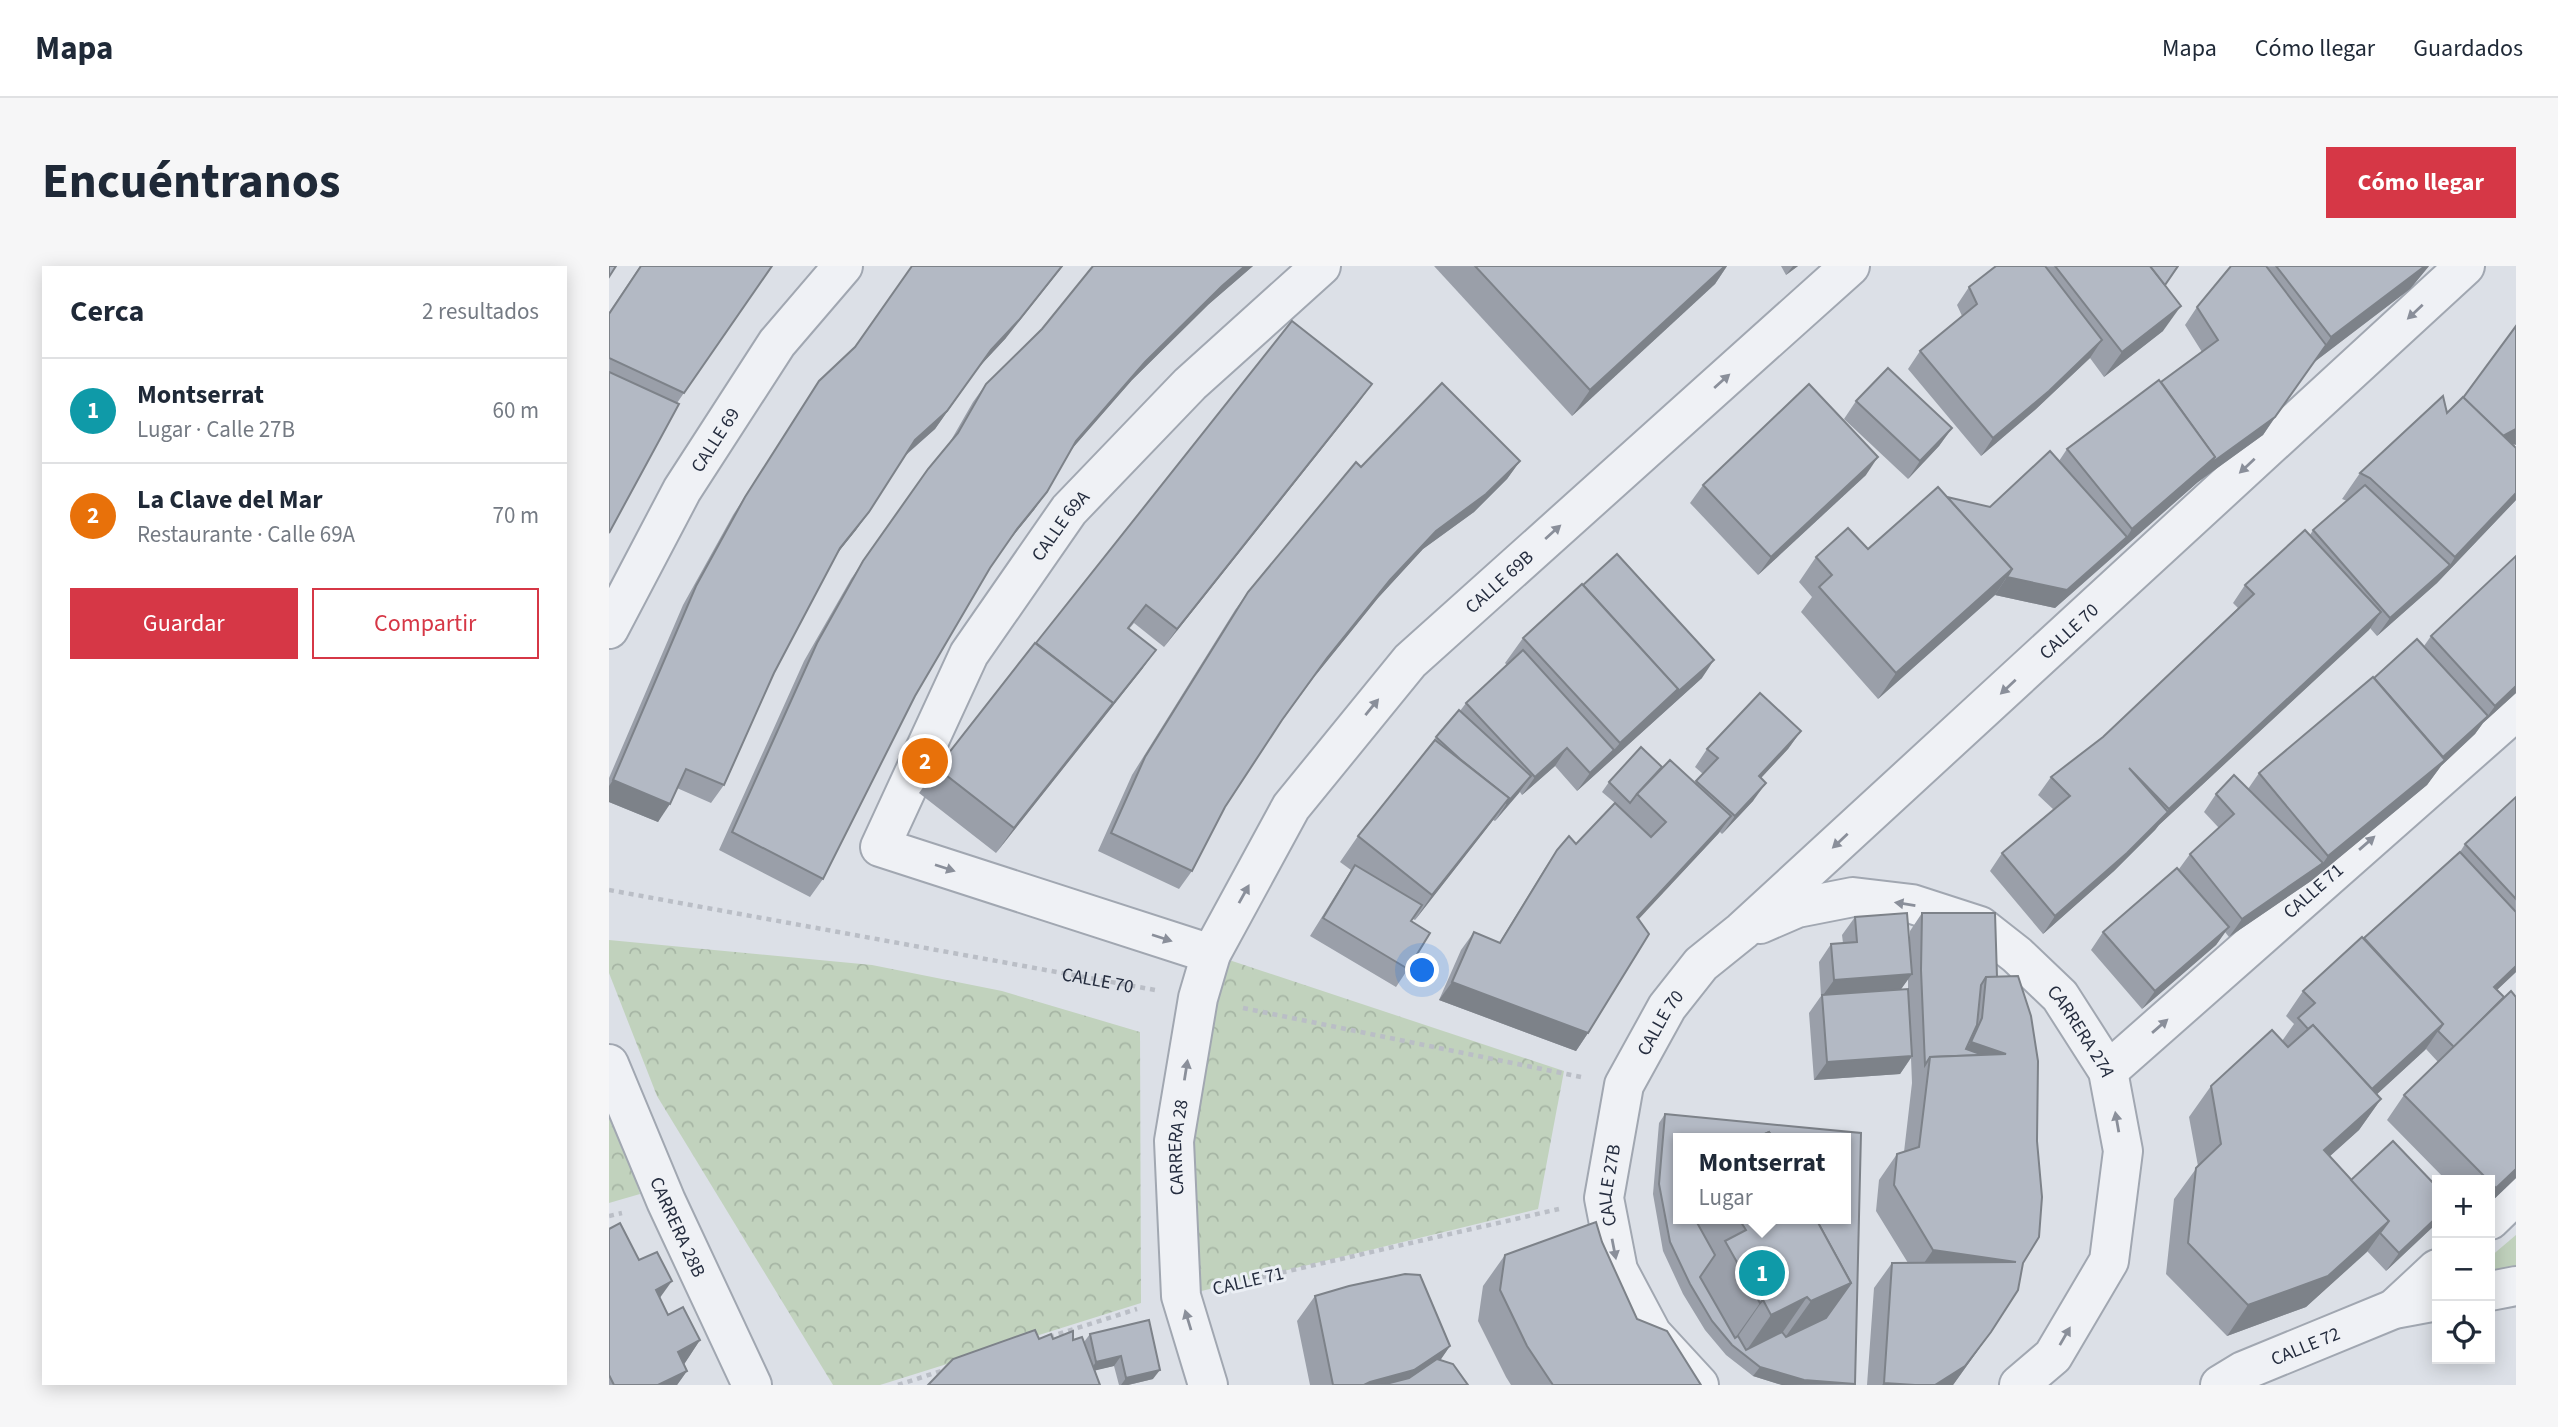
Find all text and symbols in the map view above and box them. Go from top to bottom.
text: Mapa [35,25,113,72]
text: Mapa [2162,31,2217,66]
text: Cómo llegar [2255,31,2375,66]
text: Guardados [2413,31,2523,66]
text: Encuéntranos [42,147,340,217]
button: Cómo llegar [2326,147,2516,218]
text: Cerca [70,290,144,333]
text: 2 resultados [422,295,539,328]
one-way arrow [2407,304,2424,320]
one-way arrow [1713,373,1730,389]
text: Montserrat [137,376,264,413]
text: 1 [87,394,99,427]
text: 60 m [492,394,539,427]
street label: CALLE 69 [685,403,747,478]
text: Lugar · Calle 27B [137,413,295,446]
one-way arrow [2239,458,2256,474]
text: La Clave del Mar [137,481,323,518]
street label: CALLE 69A [1025,484,1097,567]
text: 2 [87,499,99,532]
text: 70 m [492,499,539,532]
text: Restaurante · Calle 69A [137,518,355,551]
one-way arrow [1544,525,1561,541]
street label: CALLE 69B [1460,544,1540,620]
button: Guardar [70,588,298,659]
button: Compartir [312,588,539,659]
street label: CALLE 70 [2034,597,2105,666]
one-way arrow [2000,678,2017,694]
one-way arrow [1364,699,1379,716]
pin: 2 [902,735,948,787]
one-way arrow [1831,833,1849,849]
one-way arrow [2358,835,2376,851]
street label: CALLE 71 [2278,857,2350,926]
one-way arrow [935,864,956,874]
one-way arrow [1238,884,1250,904]
one-way arrow [1894,898,1916,909]
one-way arrow [1152,933,1173,944]
your location [1405,953,1439,987]
street label: CALLE 70 [1060,961,1136,1001]
street label: CARRERA 27A [2041,979,2121,1080]
street label: CALLE 70 [1631,984,1691,1061]
one-way arrow [2151,1019,2168,1034]
one-way arrow [1181,1059,1192,1081]
street label: CARRERA 28 [1162,1097,1196,1196]
one-way arrow [2112,1111,2123,1133]
popup [1673,1133,1851,1224]
street label: CALLE 27B [1592,1142,1628,1229]
text: Montserrat [1699,1144,1825,1181]
street label: CARRERA 28B [642,1173,712,1282]
map controls [2432,1175,2495,1364]
button: + [2432,1175,2495,1238]
text: Lugar [1699,1181,1753,1214]
one-way arrow [1609,1238,1620,1260]
button: − [2432,1238,2495,1301]
pin: 1 [1739,1247,1785,1299]
street label: CALLE 71 [1210,1260,1287,1303]
button: locate [2432,1301,2495,1364]
one-way arrow [1182,1309,1192,1330]
street label: CALLE 72 [2267,1321,2344,1373]
one-way arrow [2059,1326,2071,1345]

